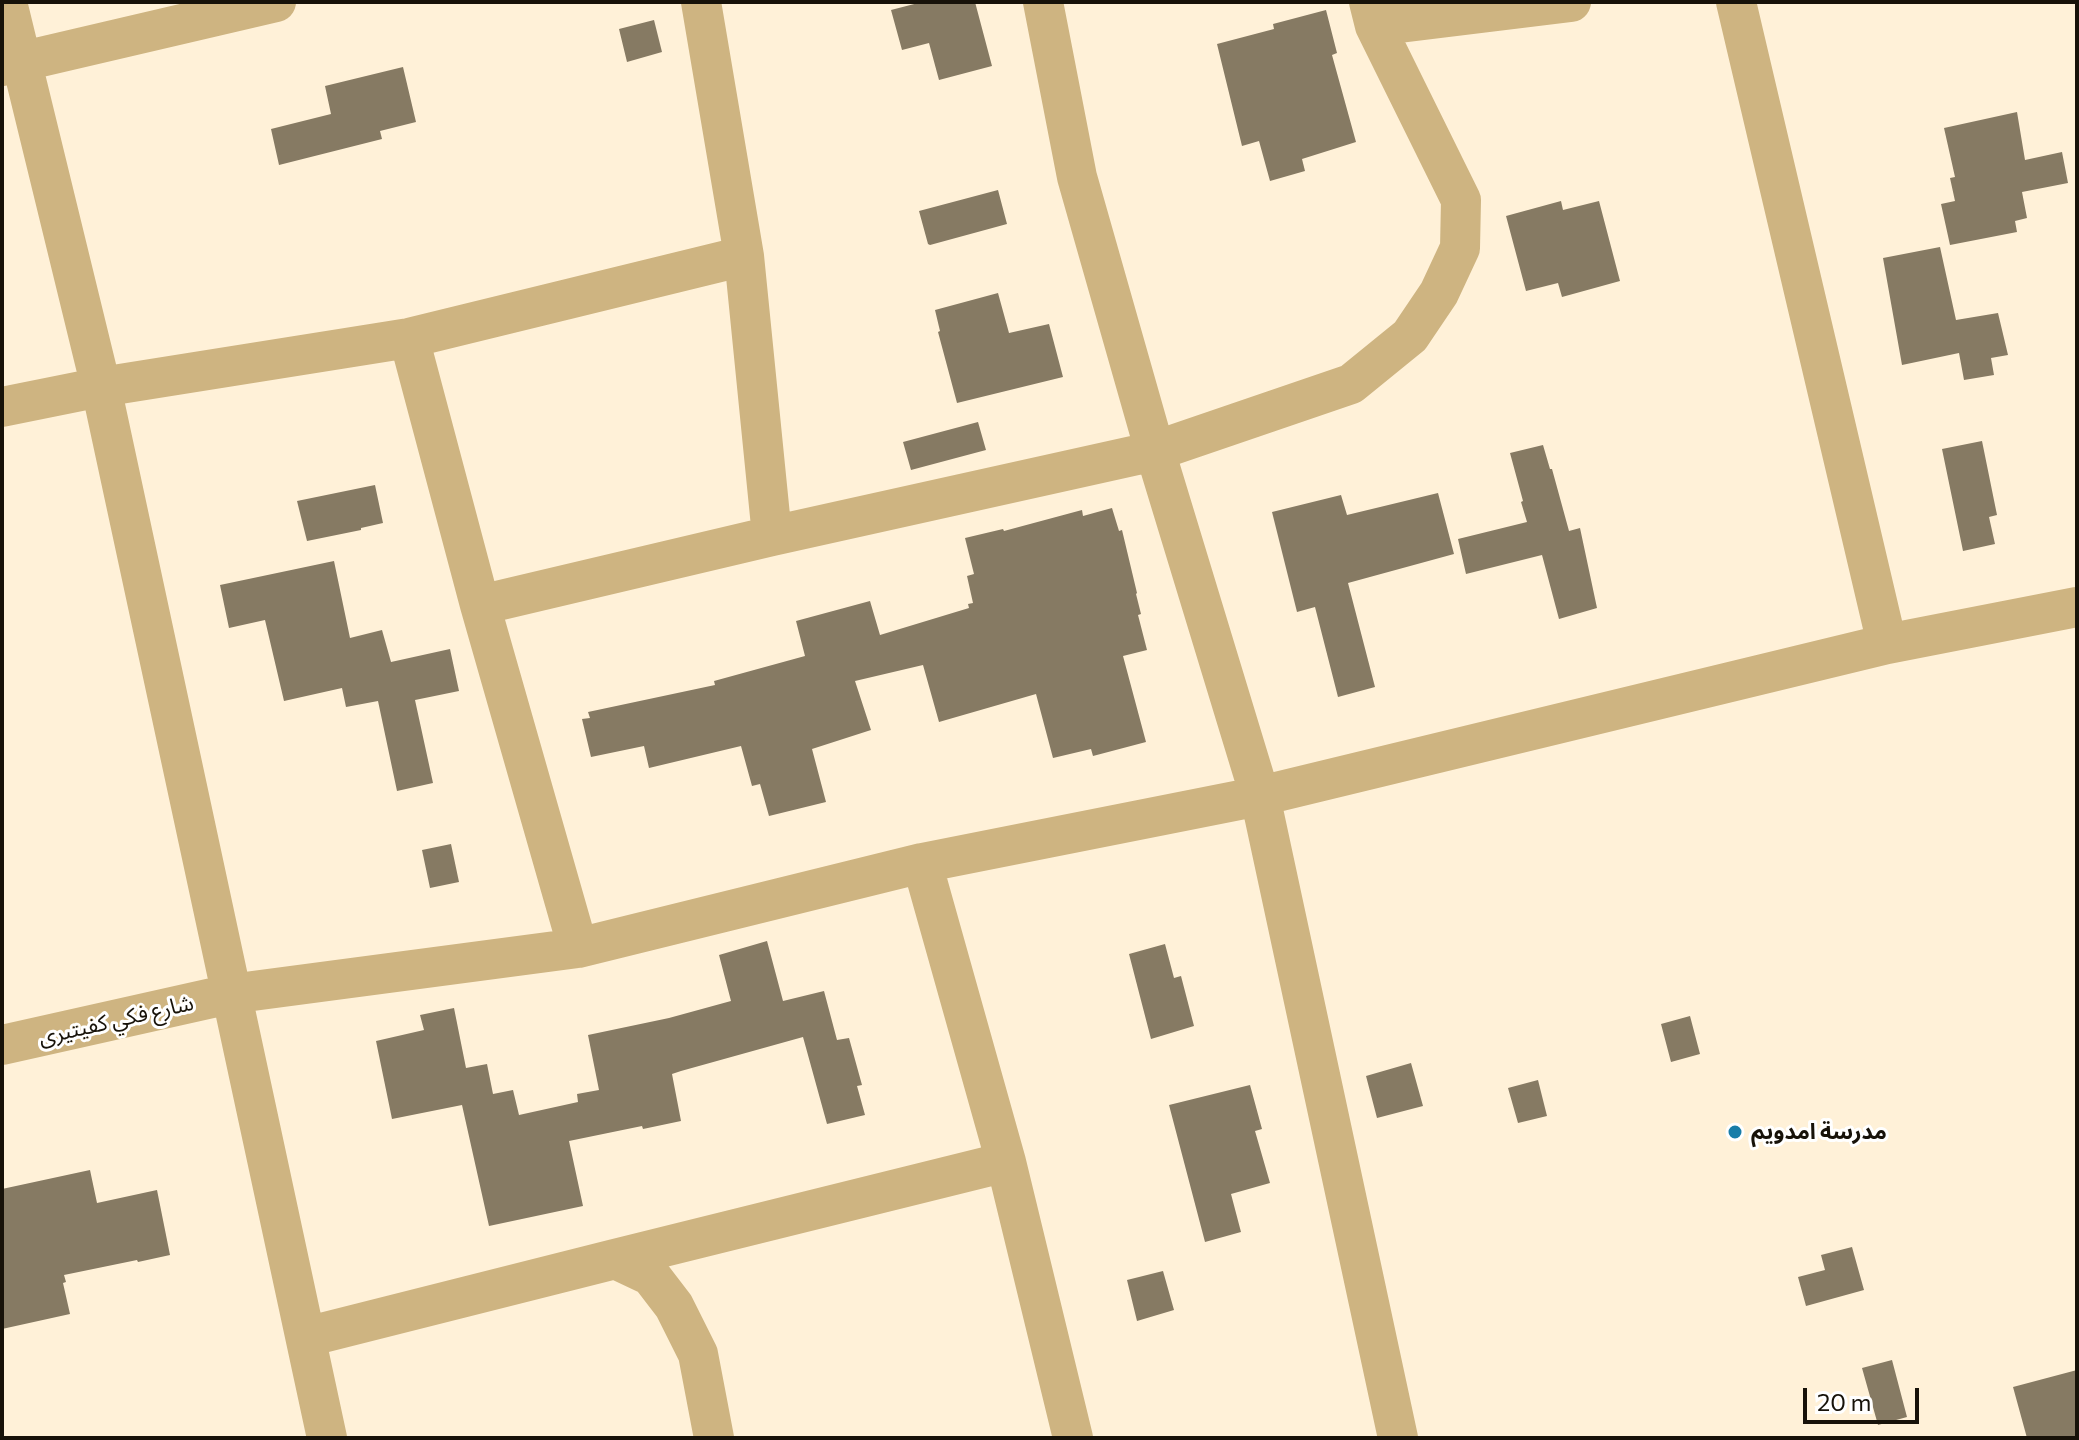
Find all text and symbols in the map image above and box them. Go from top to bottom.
street label: شارع فكي كفيتيرى [36,989,196,1051]
place label: مدرسة امدويم [1751,1119,1887,1145]
marker: مدرسة امدويم [1726,1123,1744,1141]
scale bar [1807,1372,1923,1422]
text: 20 m [1817,1387,1871,1416]

